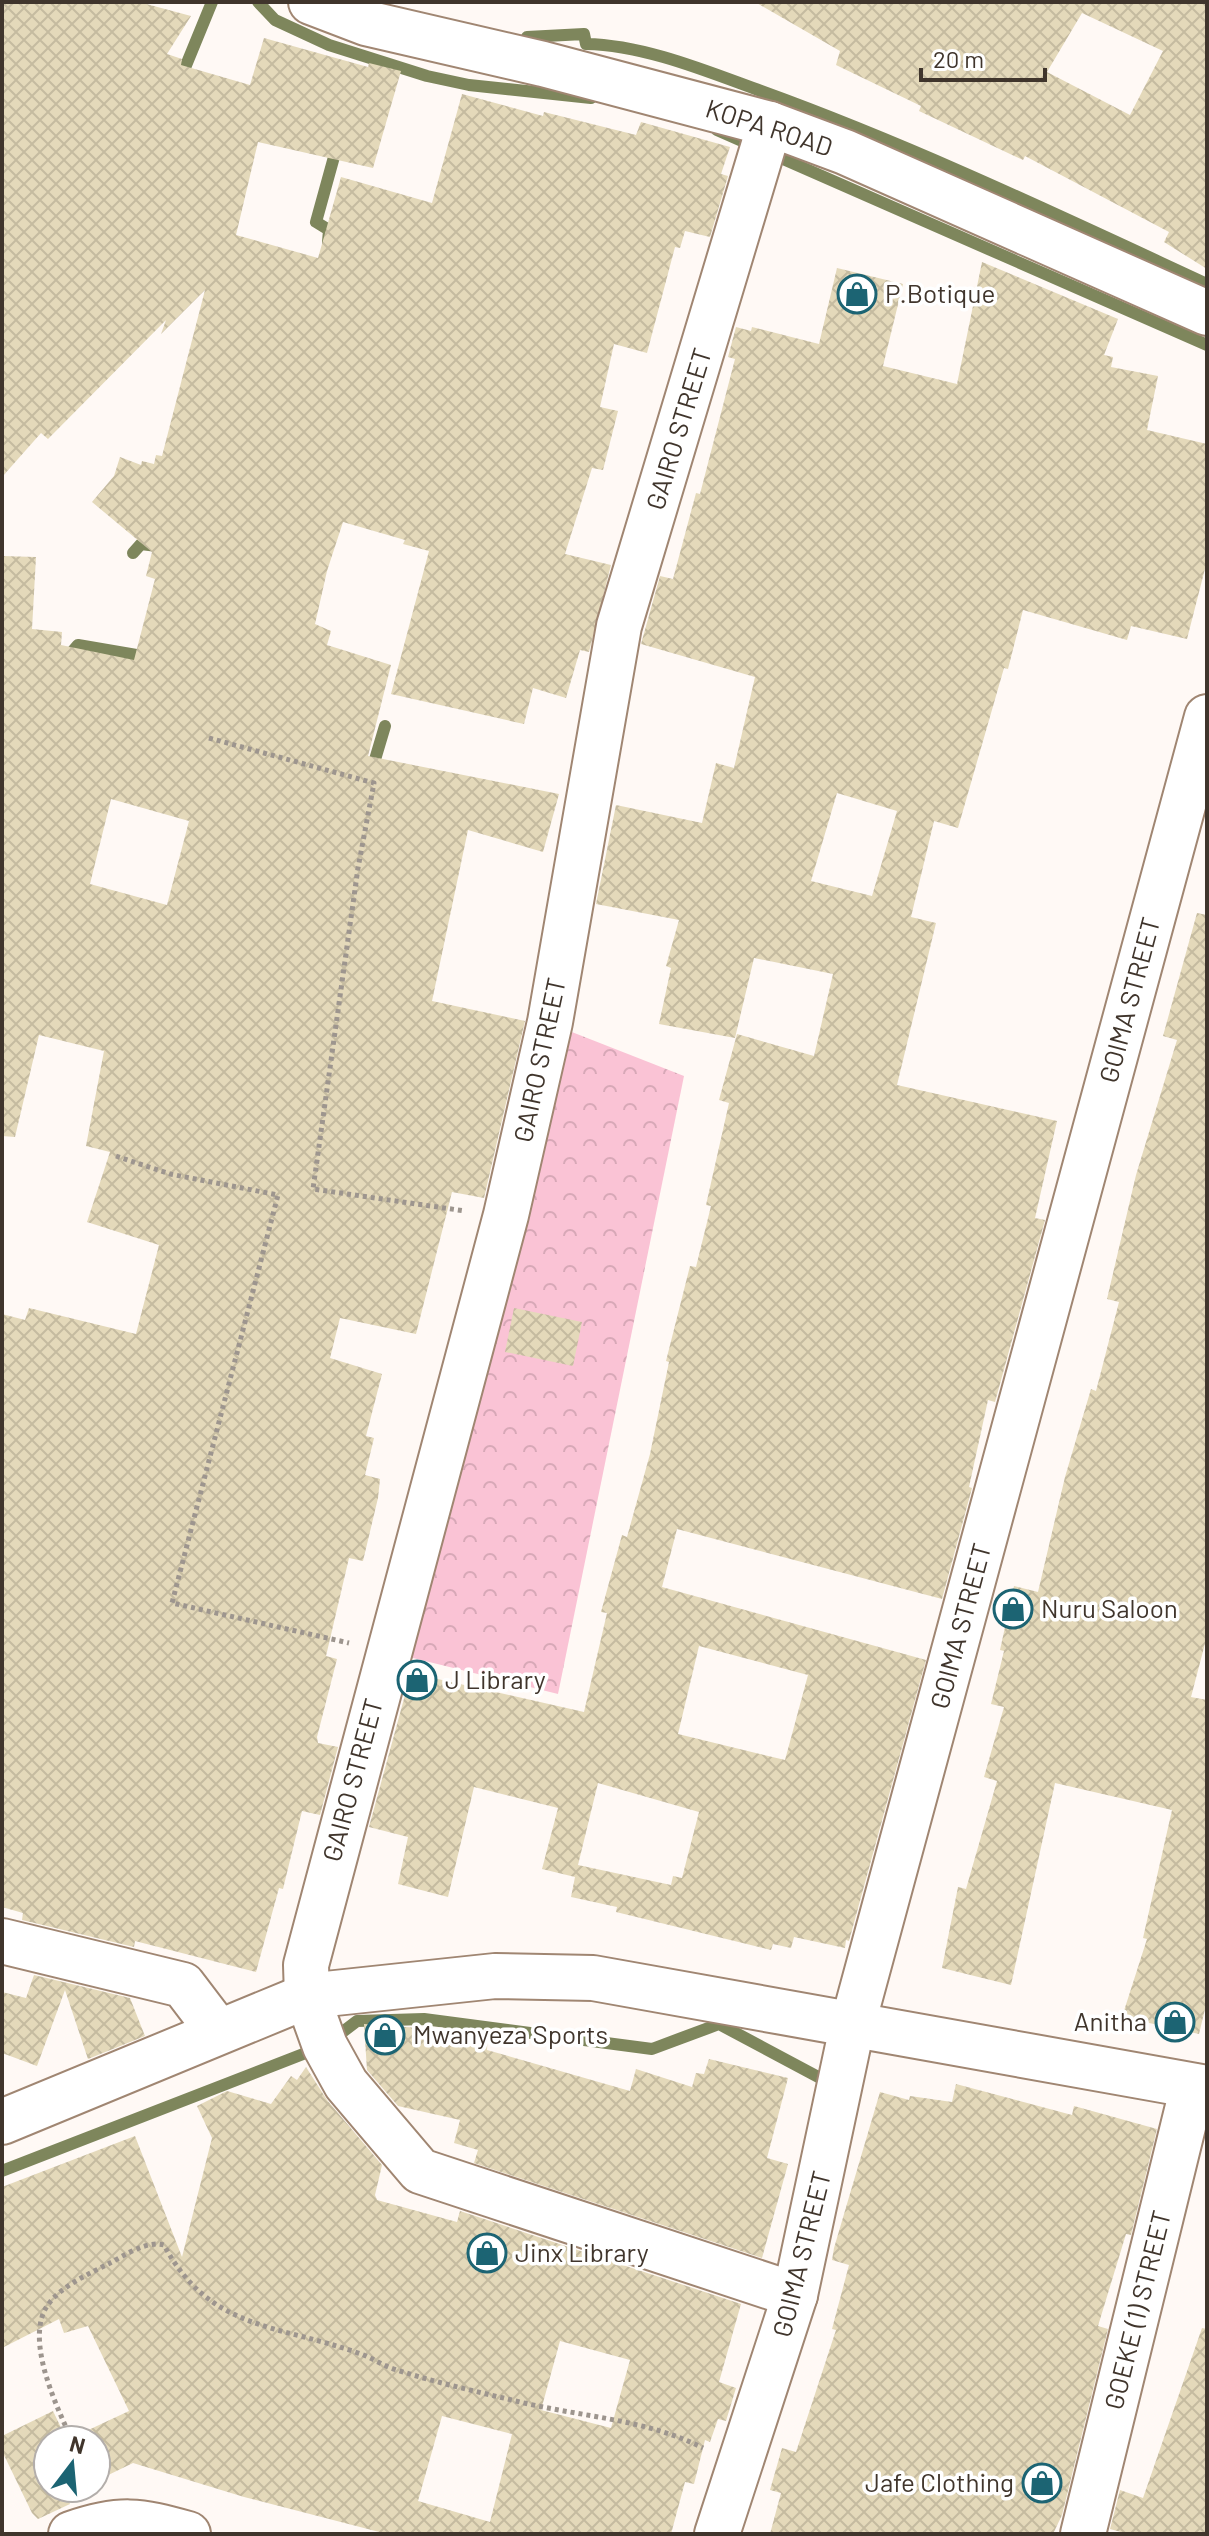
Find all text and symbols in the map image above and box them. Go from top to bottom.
scale bar [921,32,1045,82]
text: 20 m [933,44,984,73]
street label: KOPA ROAD [702,92,837,162]
shop icon: P.Botique [836,273,878,315]
place label: P.Botique [885,277,995,308]
street label: GAIRO STREET [638,344,717,513]
street label: GOIMA STREET [1092,913,1166,1086]
street label: GAIRO STREET [506,975,571,1145]
street label: GOIMA STREET [923,1539,997,1712]
shop icon: Nuru Saloon [992,1588,1034,1630]
place label: Nuru Saloon [1041,1592,1178,1623]
shop icon: J Library [396,1659,438,1701]
place label: J Library [445,1663,546,1694]
street label: GAIRO STREET [315,1695,388,1864]
shop icon: Anitha [1154,2001,1196,2043]
place label: Anitha [1074,2005,1147,2036]
shop icon: Mwanyeza Sports [364,2014,406,2056]
place label: Mwanyeza Sports [413,2018,608,2049]
street label: GOIMA STREET [765,2167,836,2340]
street label: GOEKE (1) STREET [1097,2207,1176,2412]
shop icon: Jinx Library [466,2232,508,2274]
place label: Jinx Library [515,2236,649,2267]
north arrow [32,2424,112,2504]
text: N [67,2429,88,2458]
shop icon: Jafe Clothing [1021,2462,1063,2504]
place label: Jafe Clothing [865,2466,1014,2497]

